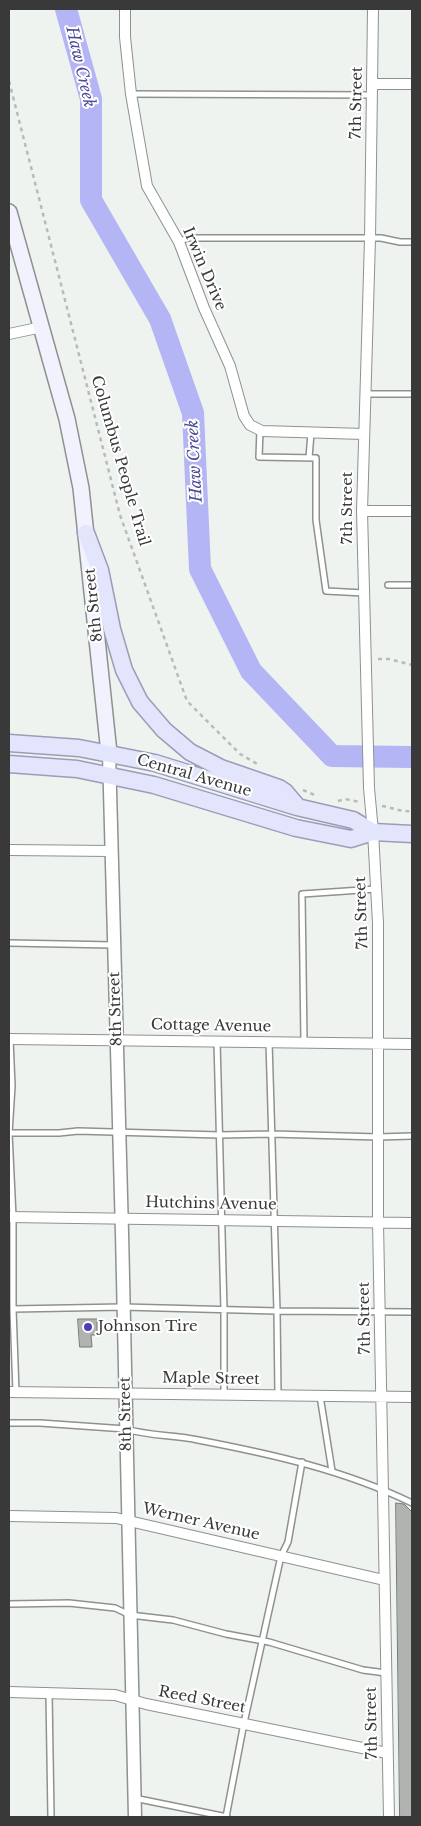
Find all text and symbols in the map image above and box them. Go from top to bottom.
water label: Haw Creek [61,25,99,109]
street label: 7th Street [347,66,367,140]
street label: Irwin Drive [178,225,230,313]
street label: Columbus People Trail [87,374,153,548]
water label: Haw Creek [183,419,207,503]
street label: 7th Street [339,472,357,544]
street label: 8th Street [81,567,107,643]
street label: Central Avenue [135,751,253,801]
street label: 7th Street [352,876,372,950]
street label: 8th Street [106,971,126,1047]
street label: Cottage Avenue [151,1016,271,1036]
street label: Hutchins Avenue [145,1194,277,1214]
street label: 7th Street [355,1281,375,1355]
place label: Johnson Tire [98,1318,198,1336]
marker: Johnson Tire [82,1321,94,1333]
street label: Maple Street [162,1369,260,1389]
street label: 8th Street [116,1377,136,1451]
street label: Werner Avenue [141,1500,261,1544]
street label: Reed Street [157,1683,247,1717]
street label: 7th Street [362,1686,382,1760]

